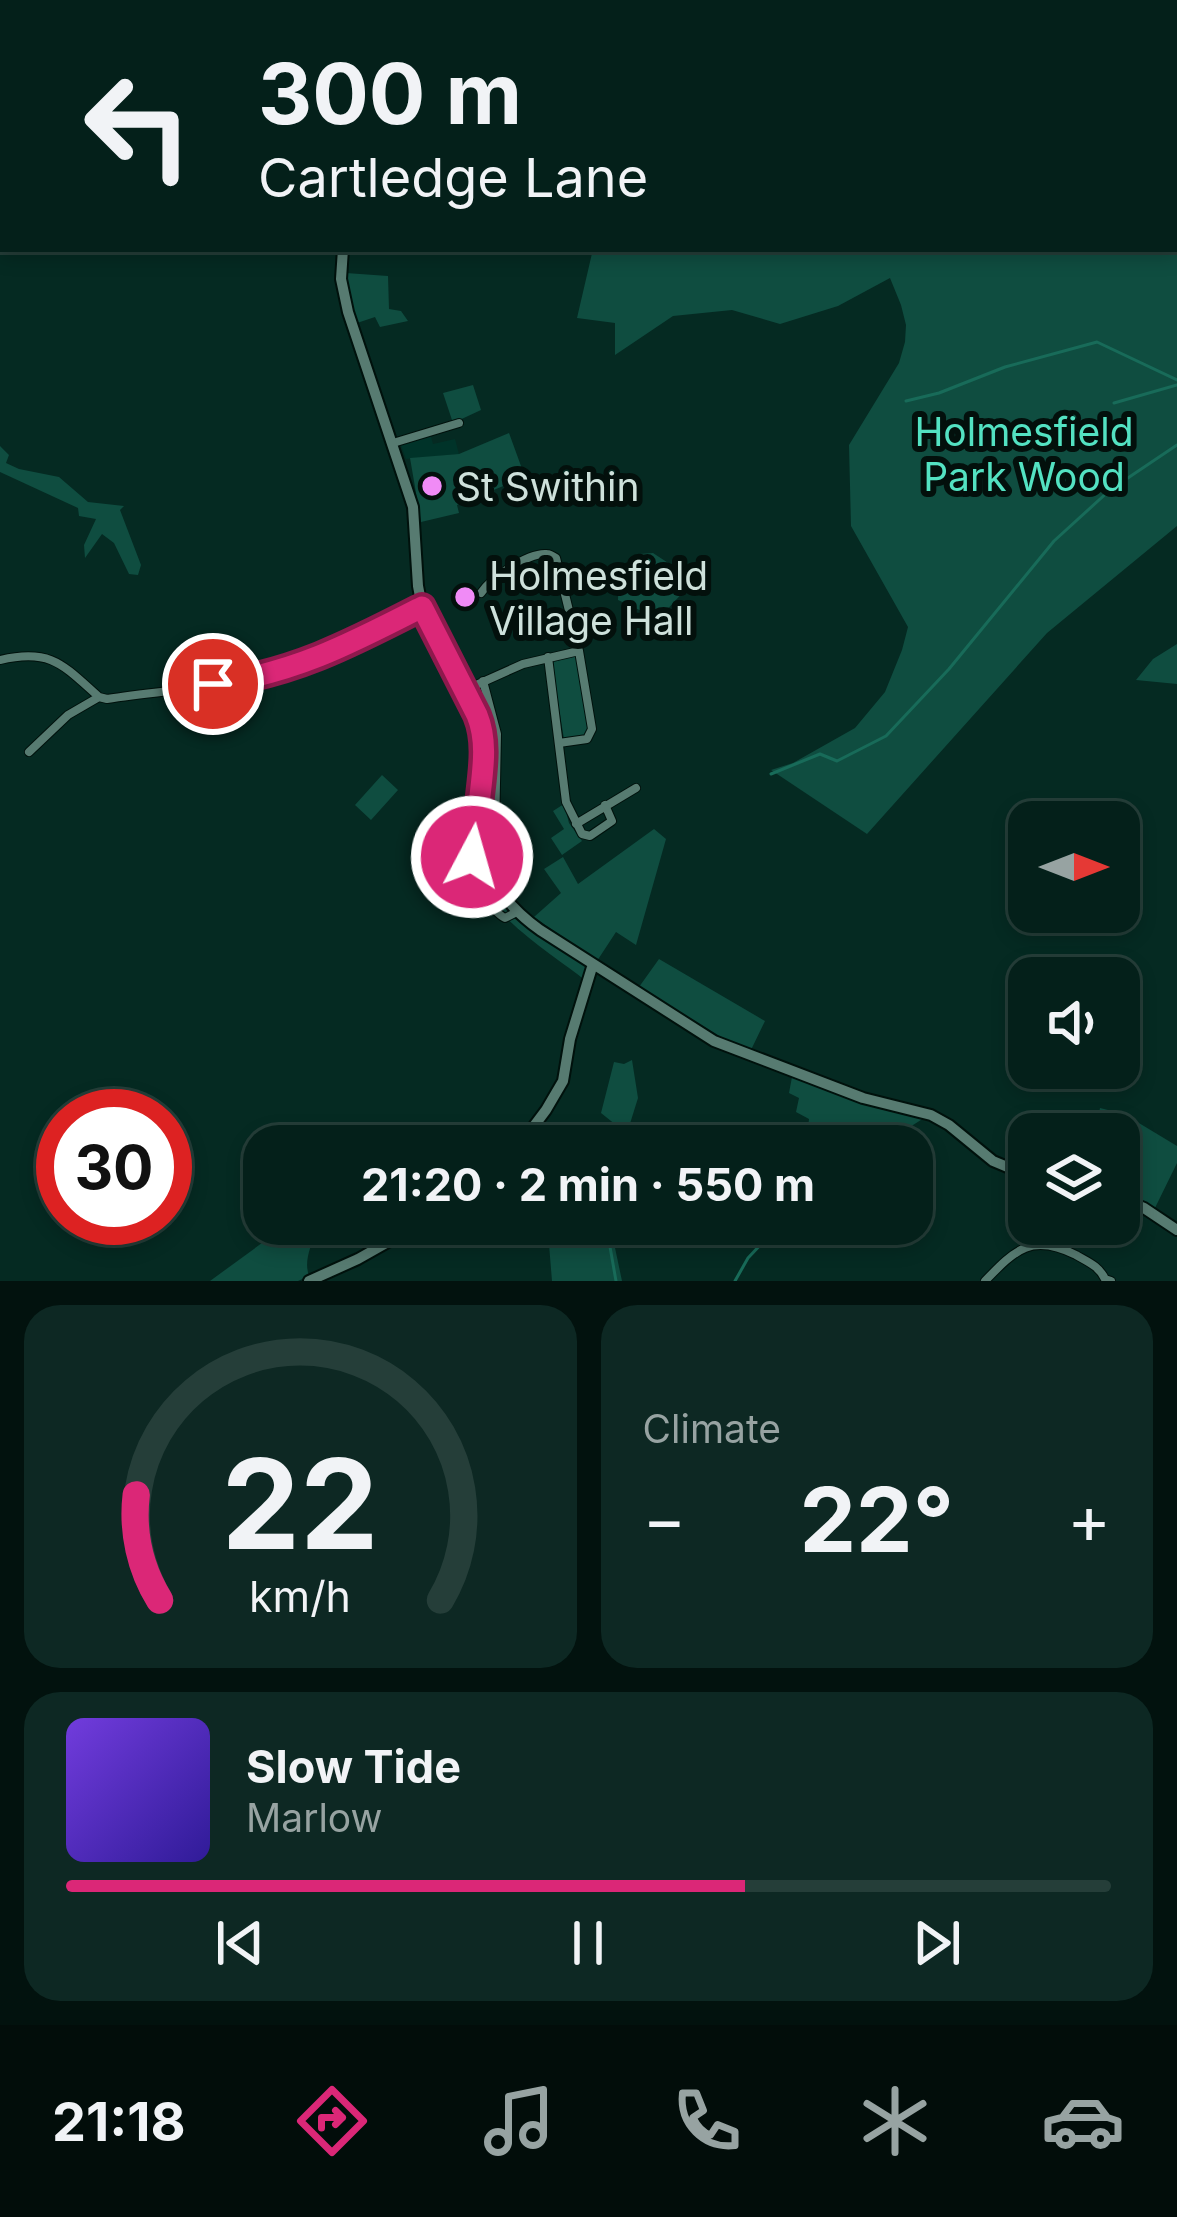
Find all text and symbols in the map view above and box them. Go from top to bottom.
text: 300 m [258,43,522,144]
icon: left [60,48,216,204]
text: Cartledge Lane [258,145,648,210]
park label: Holmesfield Park Wood [914,408,1134,500]
place label: St Swithin [456,463,639,510]
marker: St Swithin [419,473,445,499]
place label: Holmesfield Village Hall [489,552,708,644]
marker: Holmesfield Village Hall [452,584,478,610]
pin [162,633,264,735]
icon: arrive [180,651,246,717]
position arrow [409,794,535,920]
north arrow [1008,801,1140,933]
map controls [1008,801,1140,1245]
button: sound [1008,957,1140,1089]
speed limit sign: 30 [36,1089,192,1245]
button: layers [1008,1113,1140,1245]
text: 21:20 · 2 min · 550 m [361,1157,815,1212]
text: Climate [643,1405,781,1452]
text: 22 [222,1428,379,1579]
text: 22° [799,1465,954,1574]
text: − [643,1479,686,1559]
text: + [1067,1479,1111,1559]
text: km/h [249,1569,351,1621]
text: Slow Tide [246,1739,461,1794]
text: Marlow [246,1794,382,1841]
icon: previous [207,1910,273,1976]
icon: pause [555,1910,621,1976]
icon: next [904,1910,970,1976]
icon: directions [290,2079,374,2163]
icon: music [477,2079,561,2163]
icon: phone [665,2079,749,2163]
icon: climate [853,2079,937,2163]
icon: car [1041,2079,1125,2163]
text: 21:18 [52,2089,186,2154]

